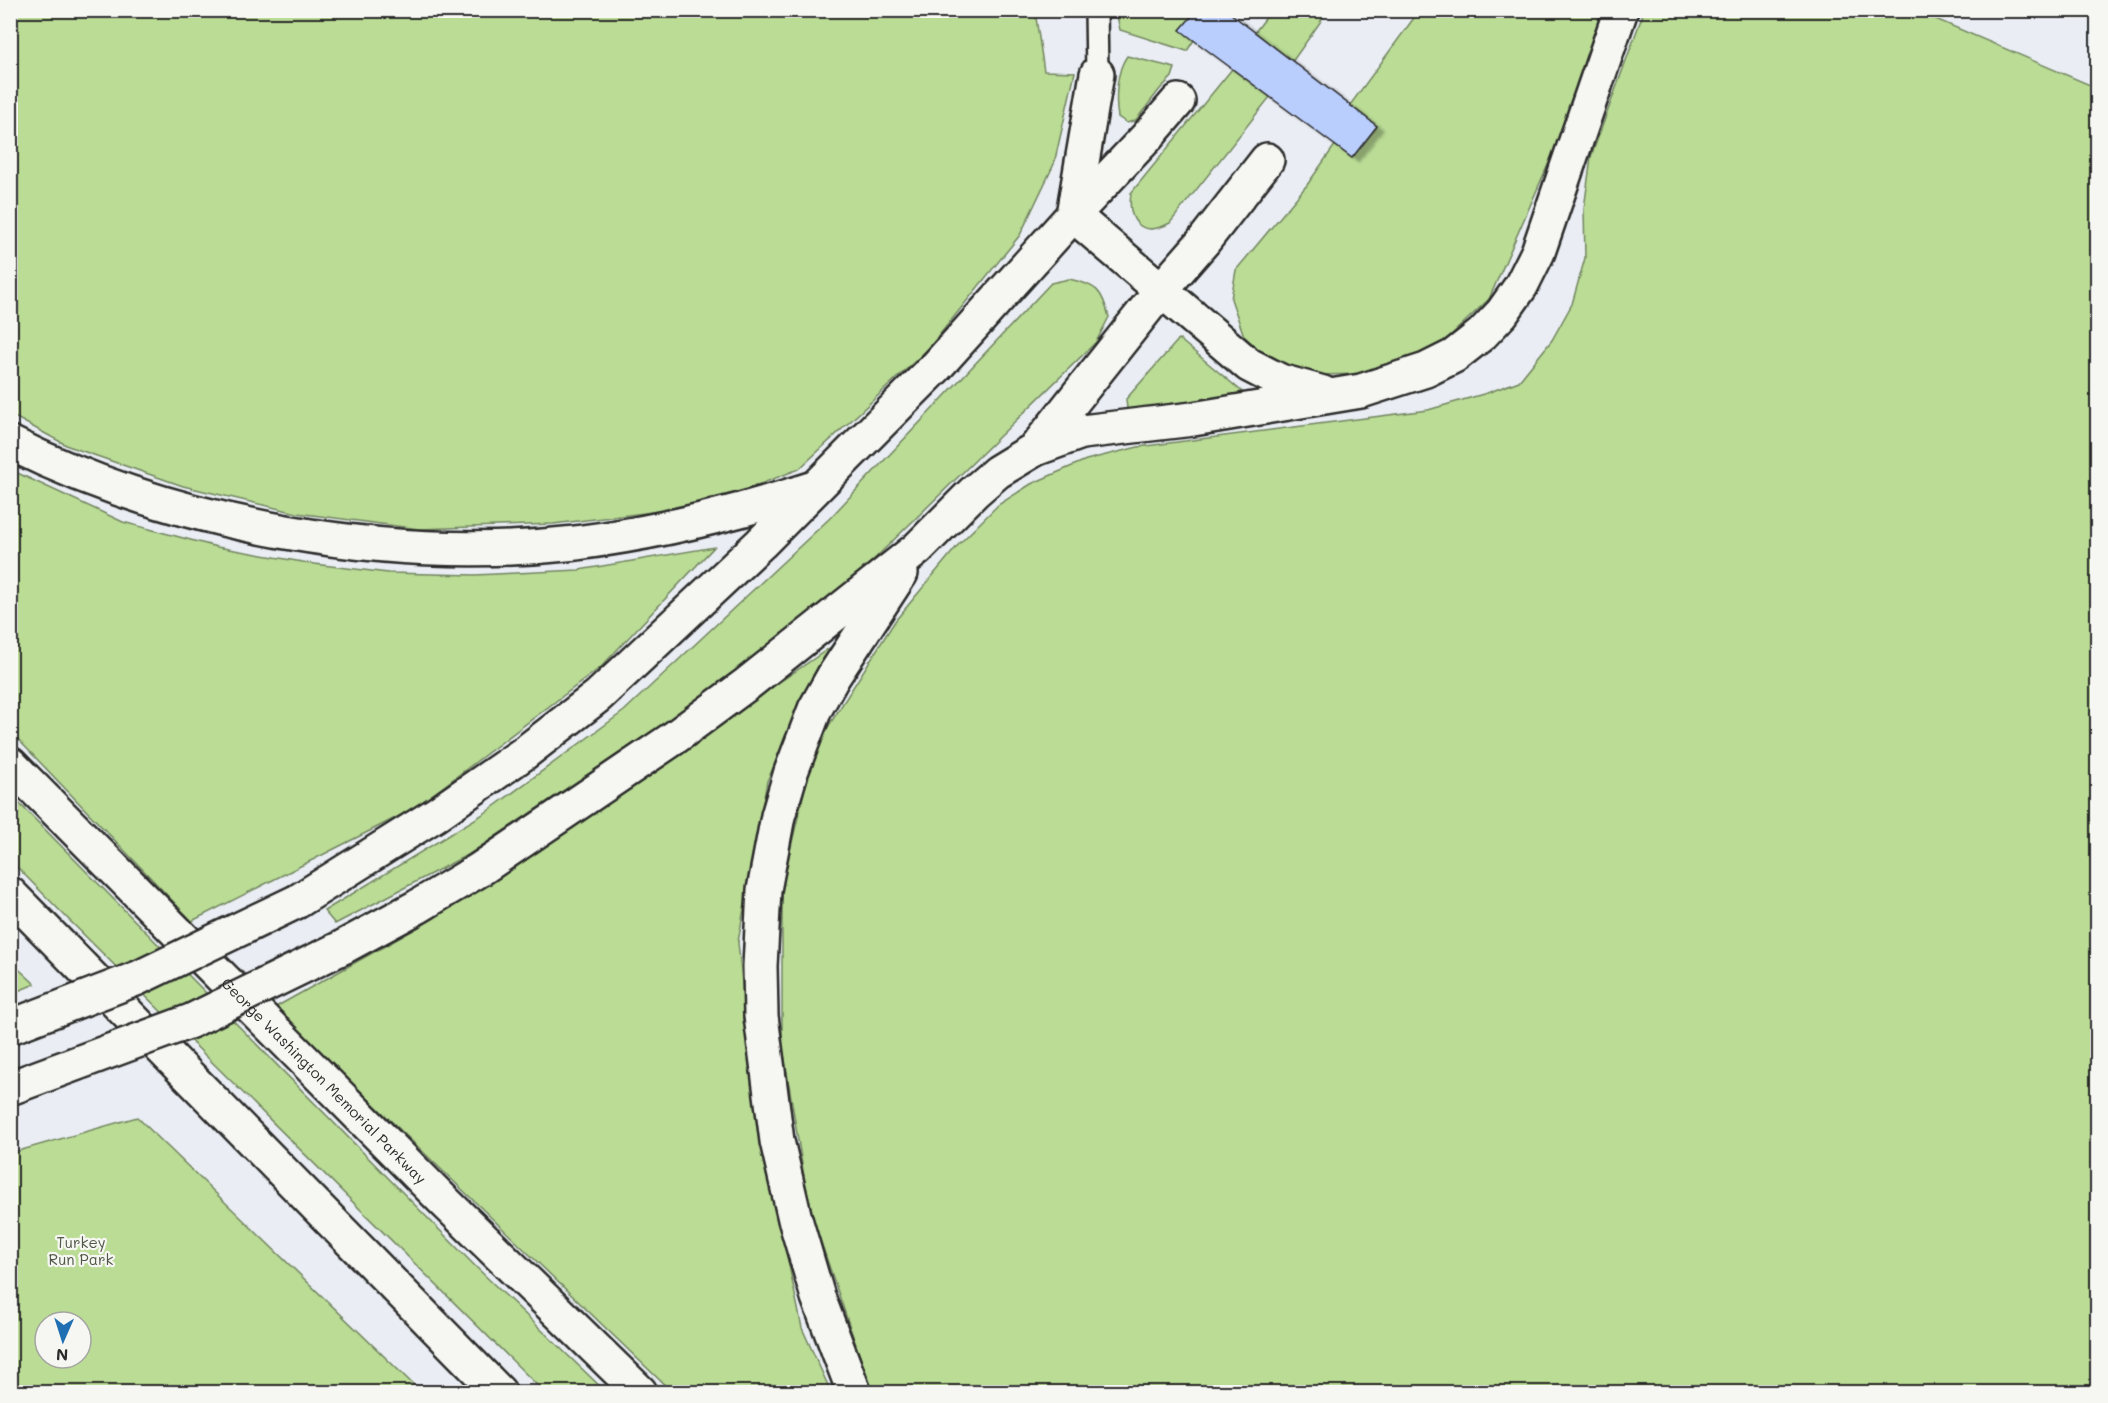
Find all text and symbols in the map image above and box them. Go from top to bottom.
street label: George Washington Memorial Parkway [217,973,431,1188]
park label: Turkey Run Park [49,1232,114,1269]
north arrow [33,1310,93,1370]
text: N [56,1345,69,1366]

